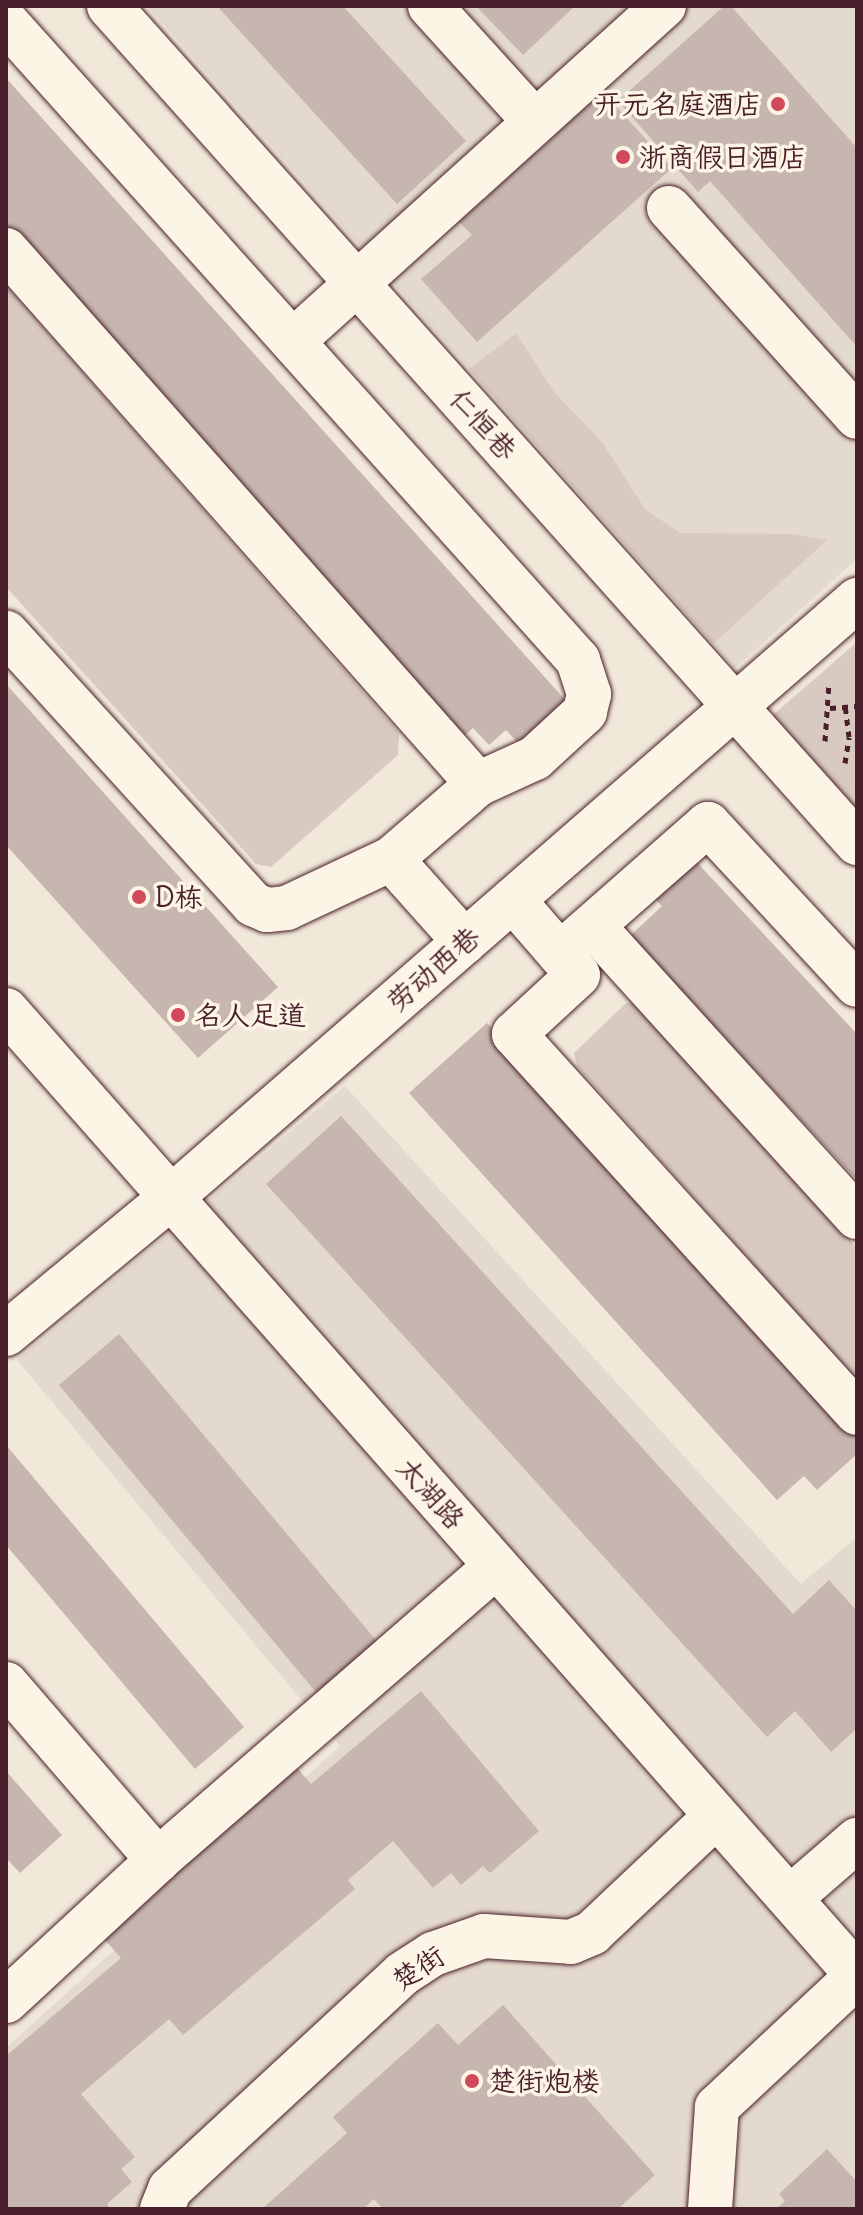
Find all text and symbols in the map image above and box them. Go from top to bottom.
place label: 开元名庭酒店 [594,87,762,121]
marker: 开元名庭酒店 [769,95,787,113]
place label: 浙商假日酒店 [639,140,807,174]
marker: 浙商假日酒店 [614,148,632,166]
street label: 仁恒巷 [442,382,524,466]
place label: D栋 [155,880,203,914]
marker: D栋 [130,888,148,906]
street label: 劳动西巷 [380,920,486,1018]
place label: 名人足道 [194,998,306,1032]
marker: 名人足道 [169,1006,187,1024]
street label: 太湖路 [390,1451,472,1535]
street label: 楚街 [385,1938,451,1998]
place label: 楚街炮楼 [488,2064,600,2098]
marker: 楚街炮楼 [463,2072,481,2090]

